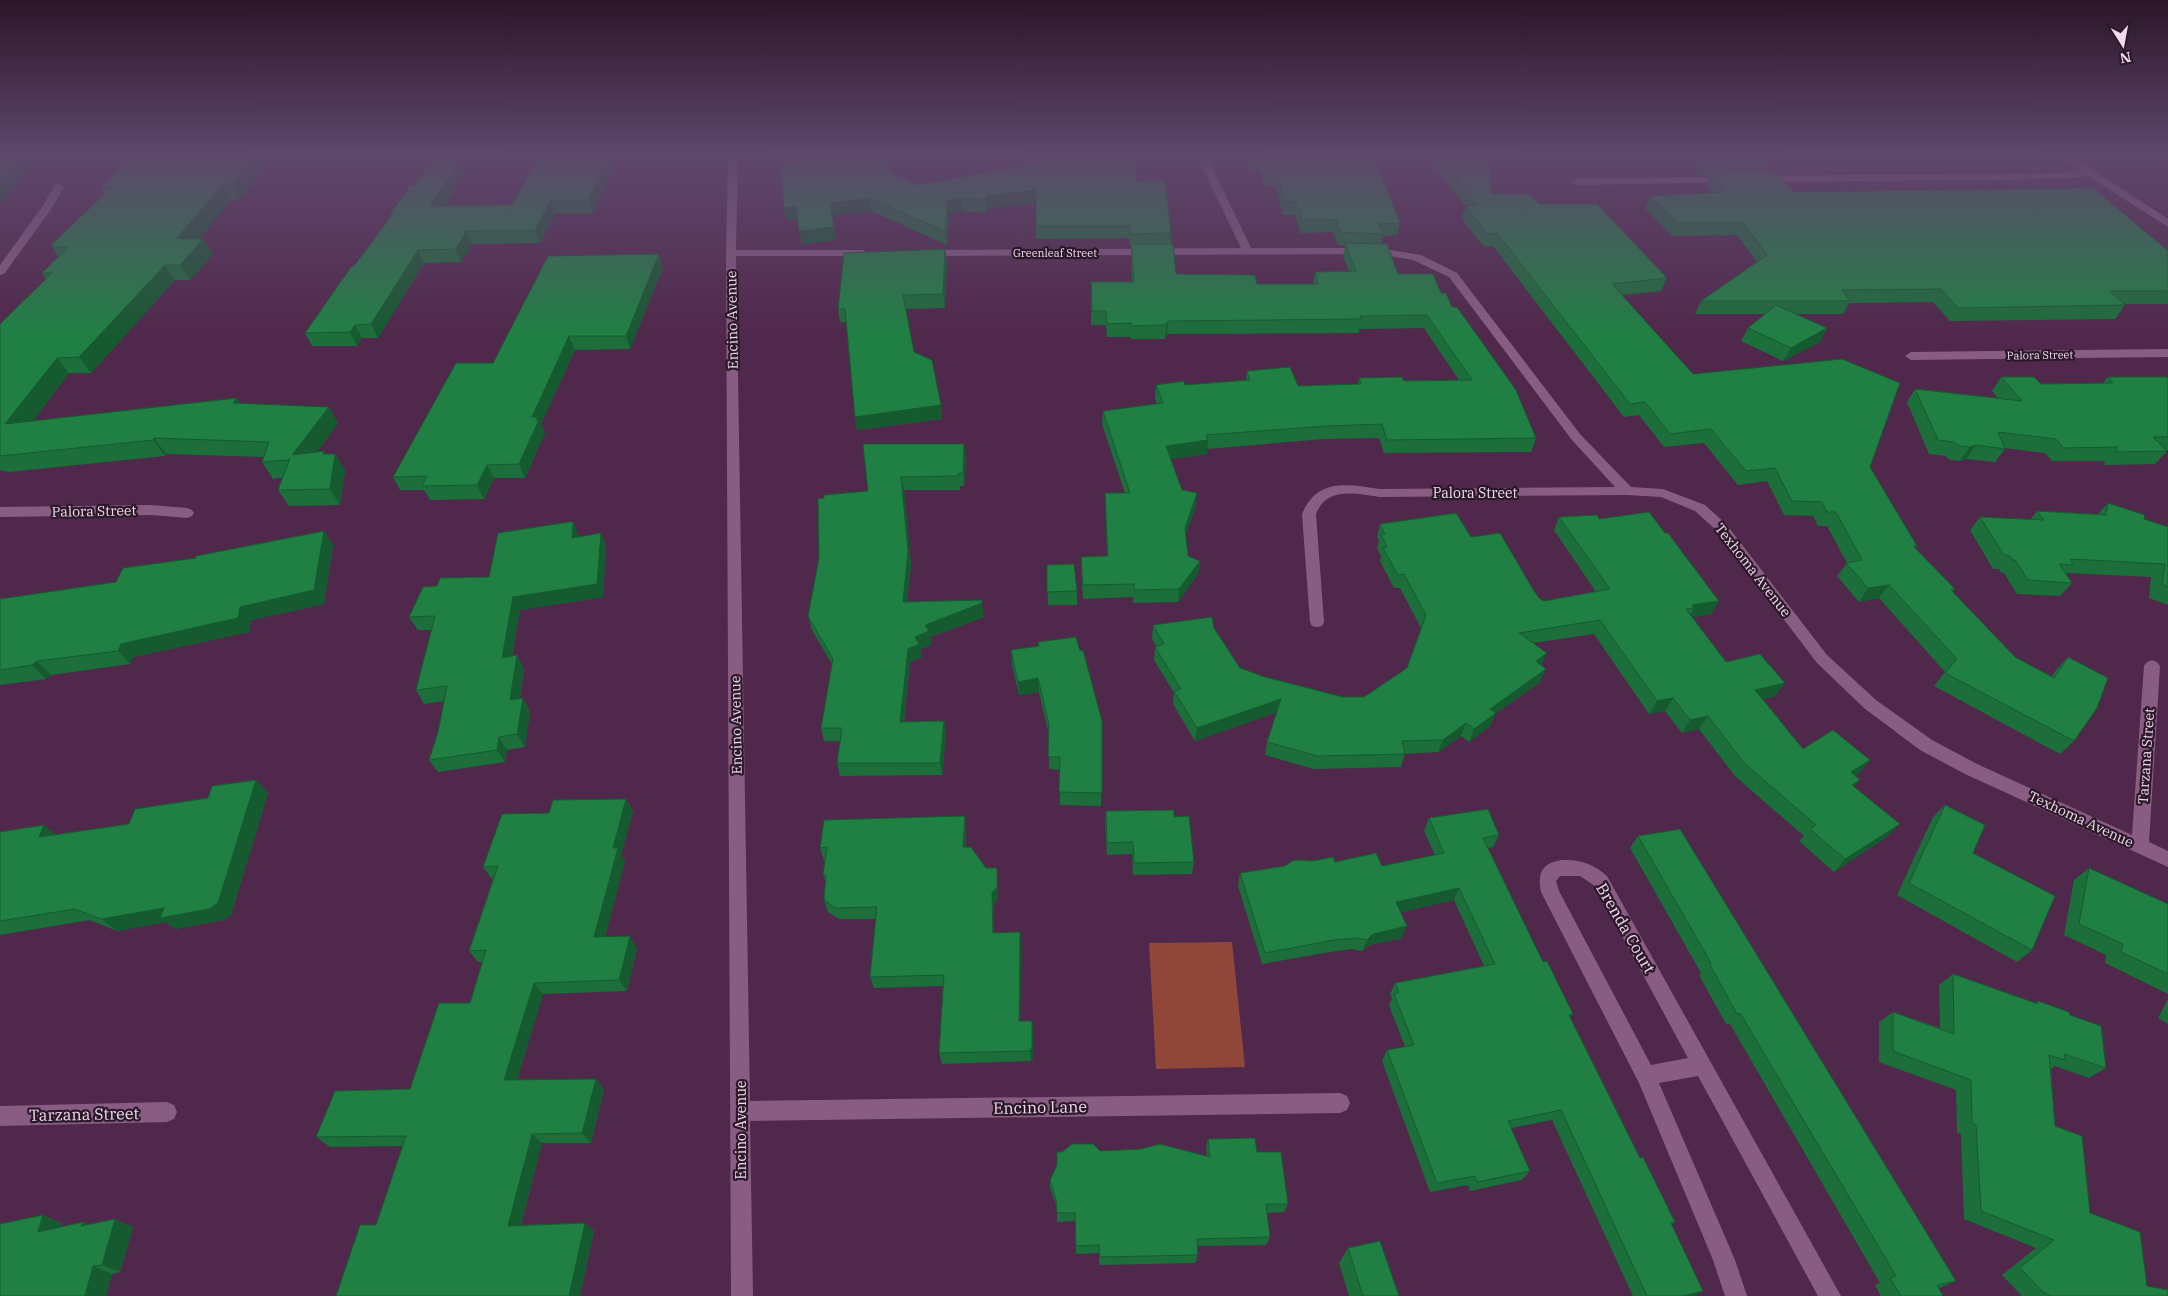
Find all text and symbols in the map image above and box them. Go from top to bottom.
north arrow [2098,20,2148,70]
text: N [2118,48,2133,68]
street label: Greenleaf Street [1013,246,1097,260]
street label: Encino Avenue [722,270,742,370]
street label: Palora Street [2007,347,2074,363]
street label: Palora Street [1433,484,1517,502]
street label: Palora Street [51,501,137,521]
street label: Texhoma Avenue [1711,520,1795,620]
street label: Encino Avenue [726,675,746,775]
street label: Tarzana Street [2134,707,2158,805]
street label: Texhoma Avenue [2026,787,2136,851]
street label: Brenda Court [1592,879,1660,977]
street label: Encino Avenue [732,1081,750,1179]
street label: Encino Lane [993,1096,1087,1118]
street label: Tarzana Street [29,1103,140,1125]

